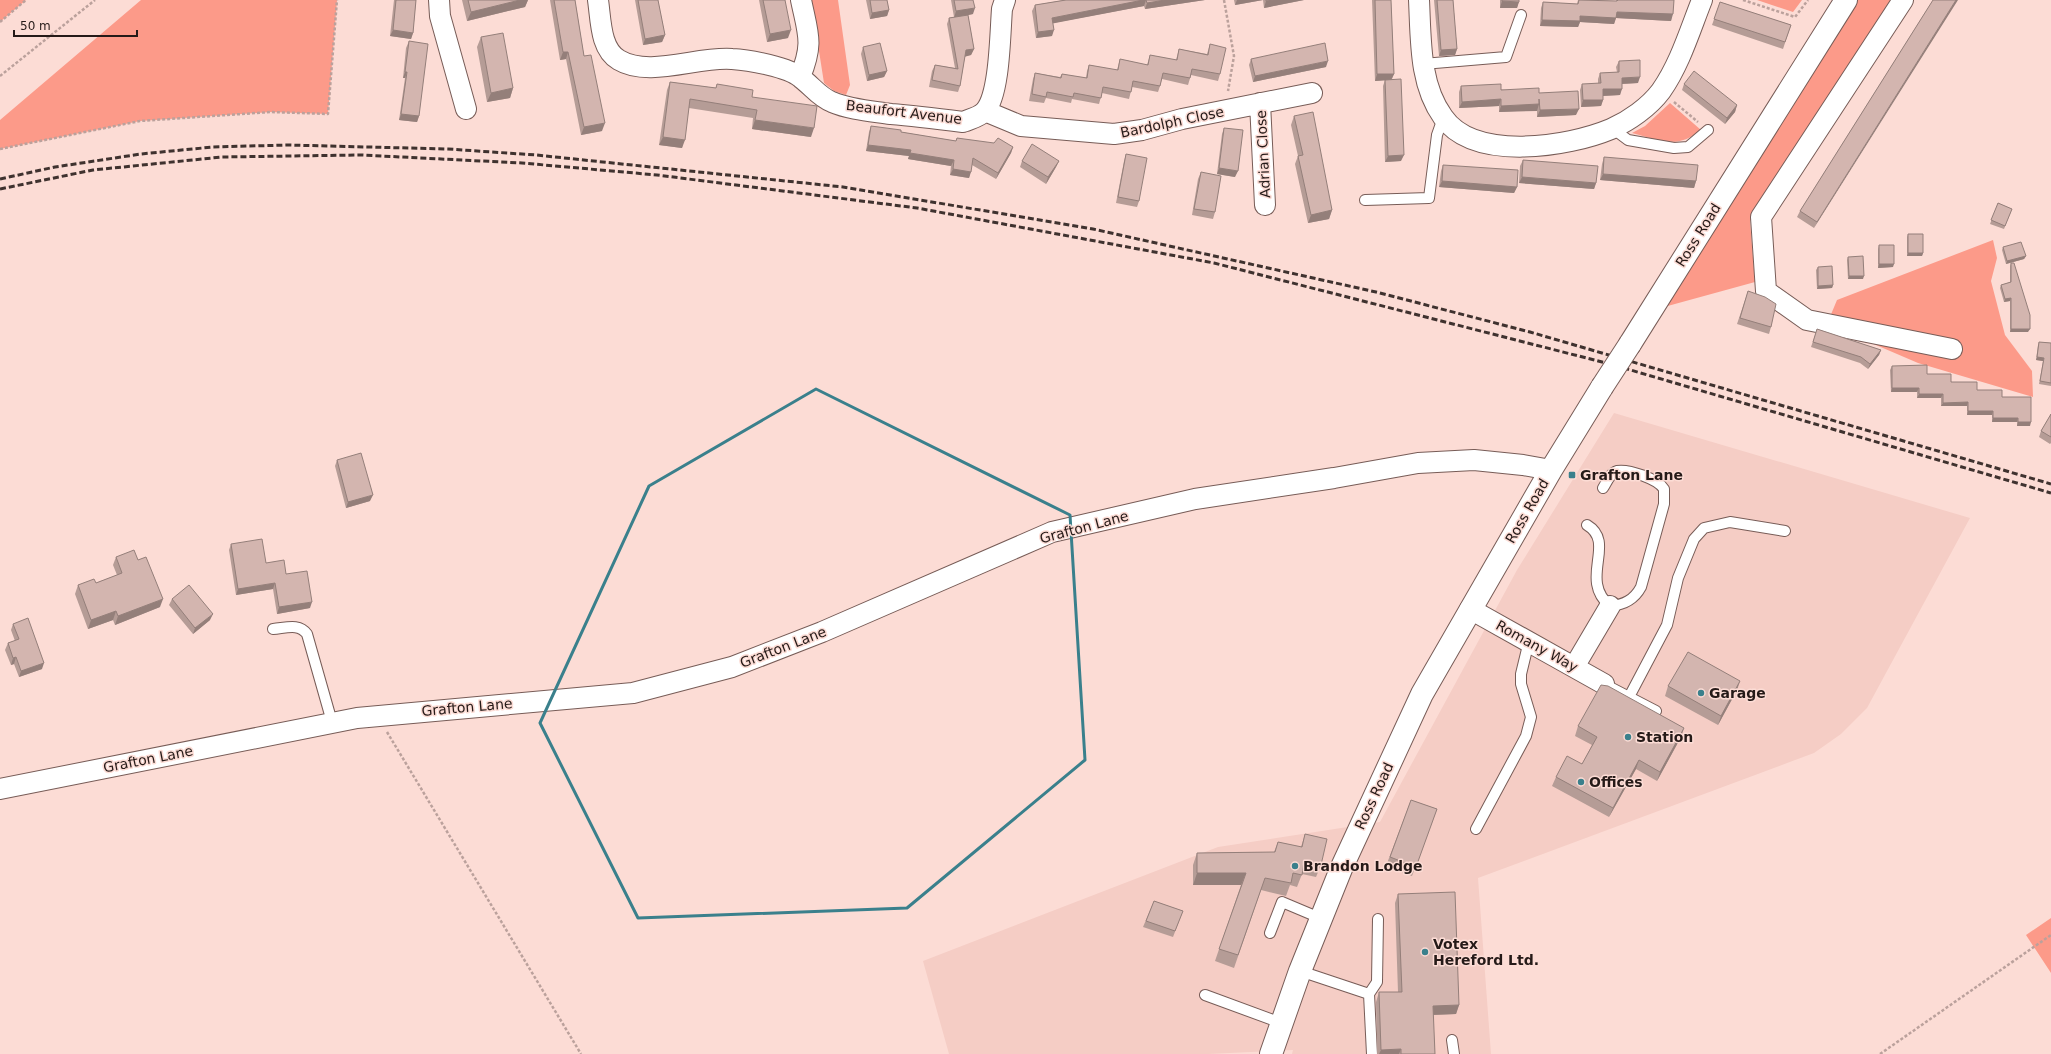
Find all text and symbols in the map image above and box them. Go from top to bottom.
scale bar [14,12,137,38]
text: 50 m [20,19,51,33]
street label: Beaufort Avenue [845,97,963,127]
street label: Bardolph Close [1119,103,1225,141]
street label: Adrian Close [1253,110,1273,198]
street label: Ross Road [1672,200,1724,270]
place label: Grafton Lane [1580,467,1683,483]
marker: Grafton Lane [1567,470,1577,480]
street label: Ross Road [1502,476,1552,546]
street label: Grafton Lane [1038,507,1130,547]
street label: Romany Way [1493,617,1581,675]
street label: Grafton Lane [738,623,828,671]
place label: Garage [1709,685,1766,701]
marker: Garage [1696,688,1706,698]
street label: Grafton Lane [421,695,513,719]
place label: Station [1636,729,1693,745]
marker: Station [1623,732,1633,742]
street label: Grafton Lane [102,742,194,776]
street label: Ross Road [1352,760,1396,832]
place label: Offices [1589,774,1643,790]
marker: Offices [1576,777,1586,787]
place label: Brandon Lodge [1303,858,1423,874]
marker: Brandon Lodge [1290,861,1300,871]
place label: Votex Hereford Ltd. [1433,936,1539,968]
marker: Votex Hereford Ltd. [1420,947,1430,957]

